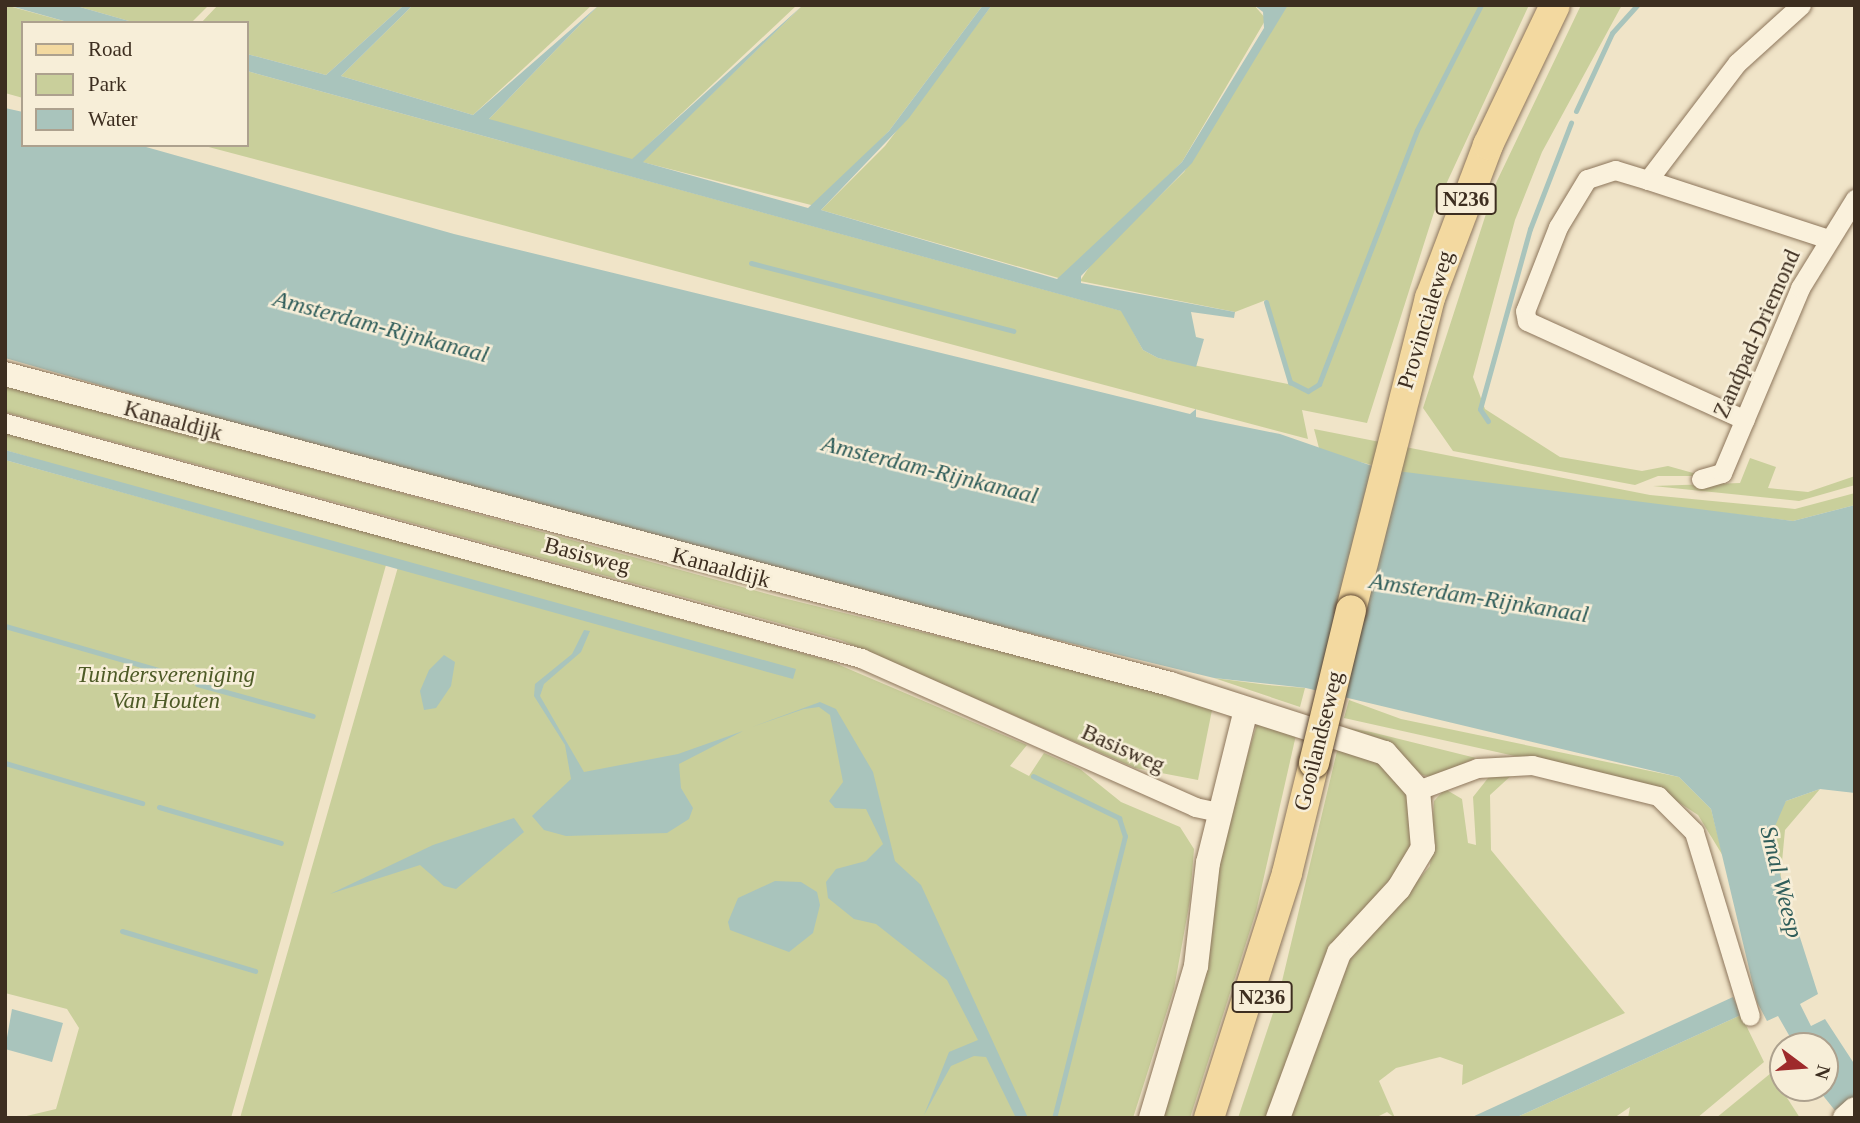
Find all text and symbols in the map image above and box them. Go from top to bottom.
legend [21,21,248,147]
text: Road [88,37,132,61]
text: Park [88,72,127,96]
text: Water [88,107,138,131]
road number: N236 [1434,182,1498,216]
street label: Zandpad-Driemond [1708,246,1806,422]
street label: Provincialeweg [1392,248,1460,392]
water label: Amsterdam-Rijnkanaal [270,284,492,370]
street label: Kanaaldijk [121,395,225,447]
water label: Amsterdam-Rijnkanaal [819,429,1041,511]
street label: Basisweg [541,531,633,581]
street label: Kanaaldijk [669,542,773,594]
water label: Amsterdam-Rijnkanaal [1367,566,1591,630]
park label: Tuindersvereniging Van Houten [77,661,255,715]
street label: Gooilandseweg [1288,668,1350,814]
street label: Basisweg [1077,718,1169,780]
water label: Smal Weesp [1753,823,1809,941]
road number: N236 [1230,979,1294,1014]
north arrow [1769,1032,1839,1102]
text: N [1811,1063,1835,1082]

